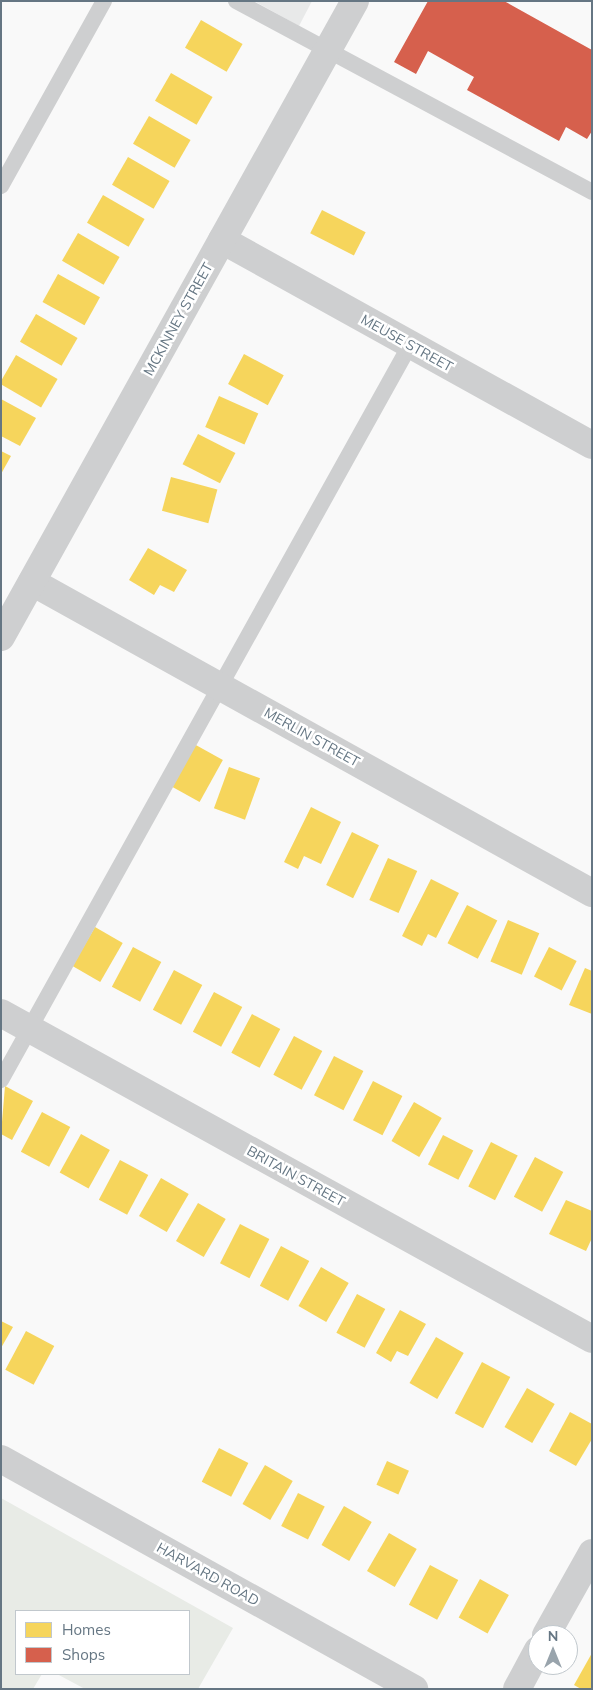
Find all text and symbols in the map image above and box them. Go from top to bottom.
street label: MCKINNEY STREET [140,260,216,378]
street label: MEUSE STREET [358,311,456,375]
street label: MERLIN STREET [261,704,363,770]
street label: BRITAIN STREET [244,1142,348,1210]
street label: HARVARD ROAD [154,1539,262,1609]
legend [15,1610,190,1675]
text: Homes [62,1620,111,1639]
north arrow [528,1625,578,1675]
text: N [548,1627,558,1645]
text: Shops [62,1645,105,1664]

